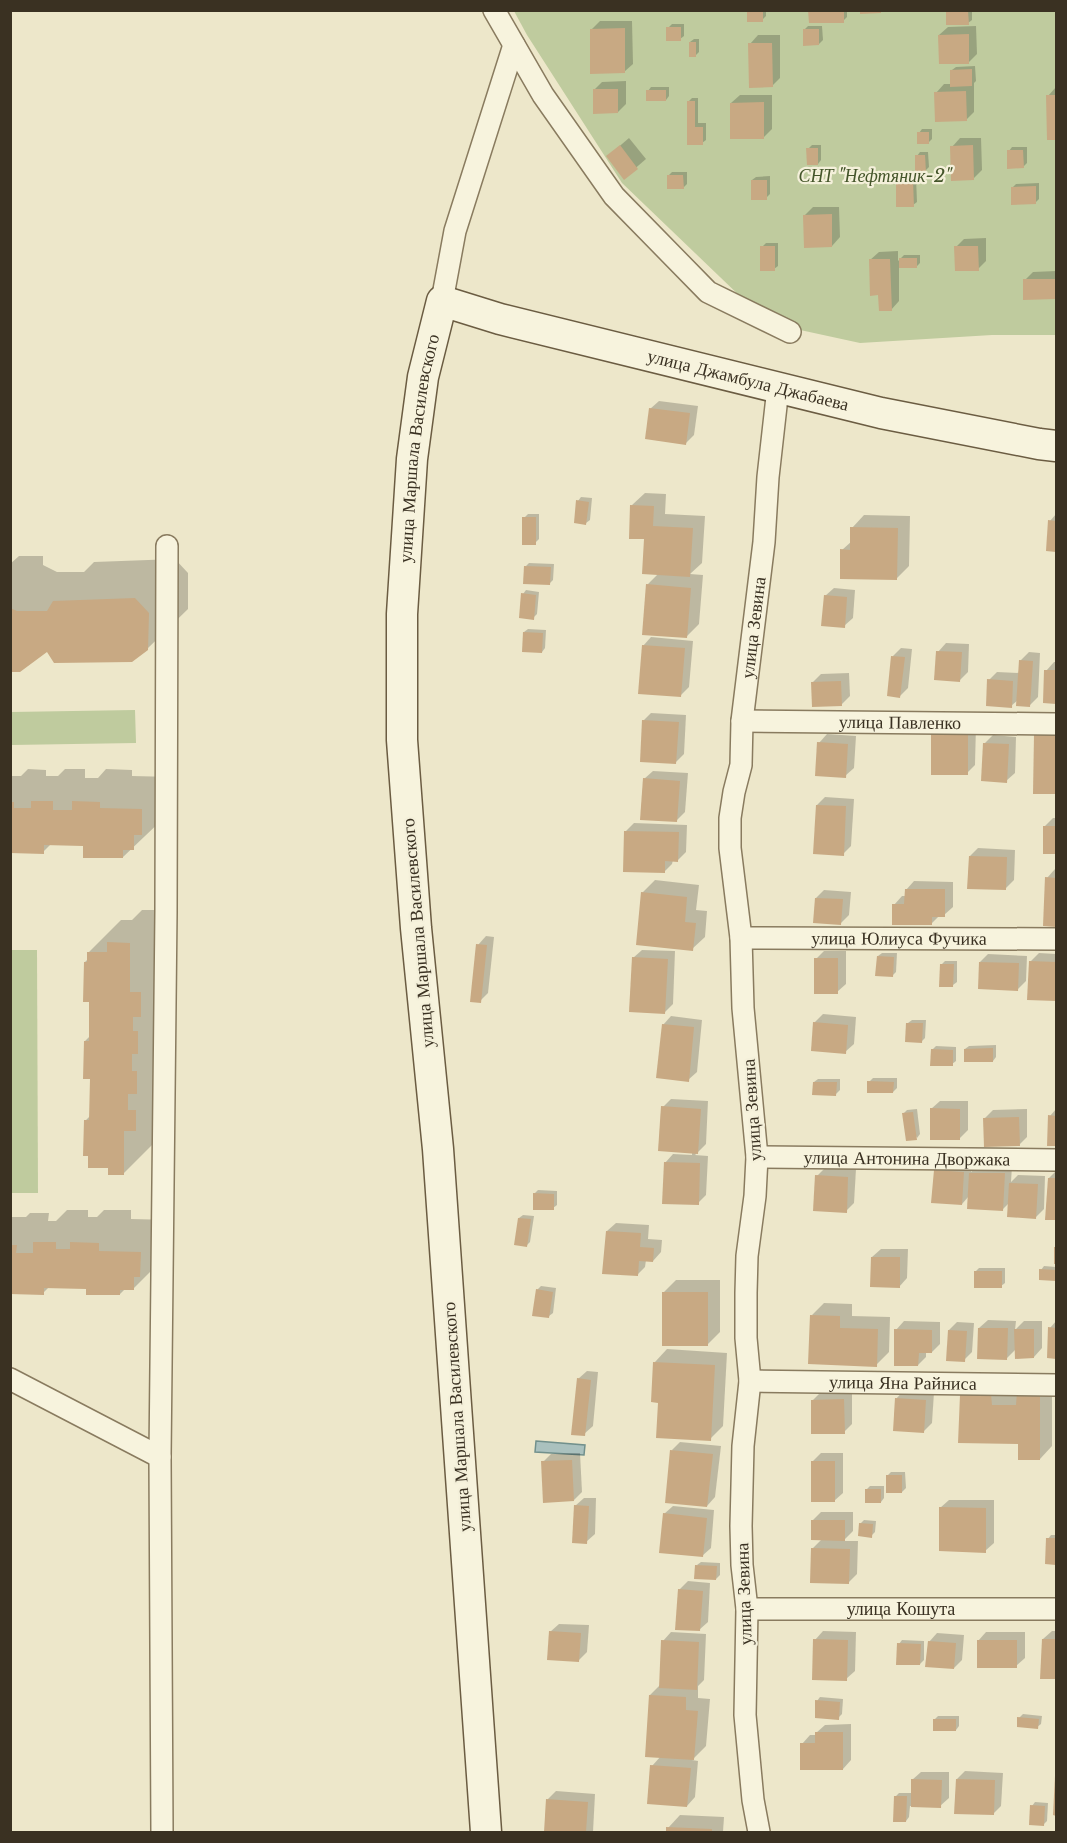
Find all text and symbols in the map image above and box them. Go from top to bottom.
park label: СНТ "Нефтяник-2" [798,165,953,187]
street label: улица Маршала Василевского [394,332,444,563]
street label: улица Джамбула Джабаева [645,345,851,416]
street label: улица Зевина [736,576,771,680]
street label: улица Павленко [839,711,961,734]
street label: улица Маршала Василевского [397,817,439,1049]
street label: улица Юлиуса Фучика [811,927,987,950]
street label: улица Зевина [737,1058,767,1162]
street label: улица Антонина Дворжака [804,1146,1010,1171]
street label: улица Маршала Василевского [438,1301,476,1533]
street label: улица Яна Райниса [829,1371,977,1395]
street label: улица Зевина [731,1542,757,1646]
street label: улица Кошута [847,1598,955,1620]

